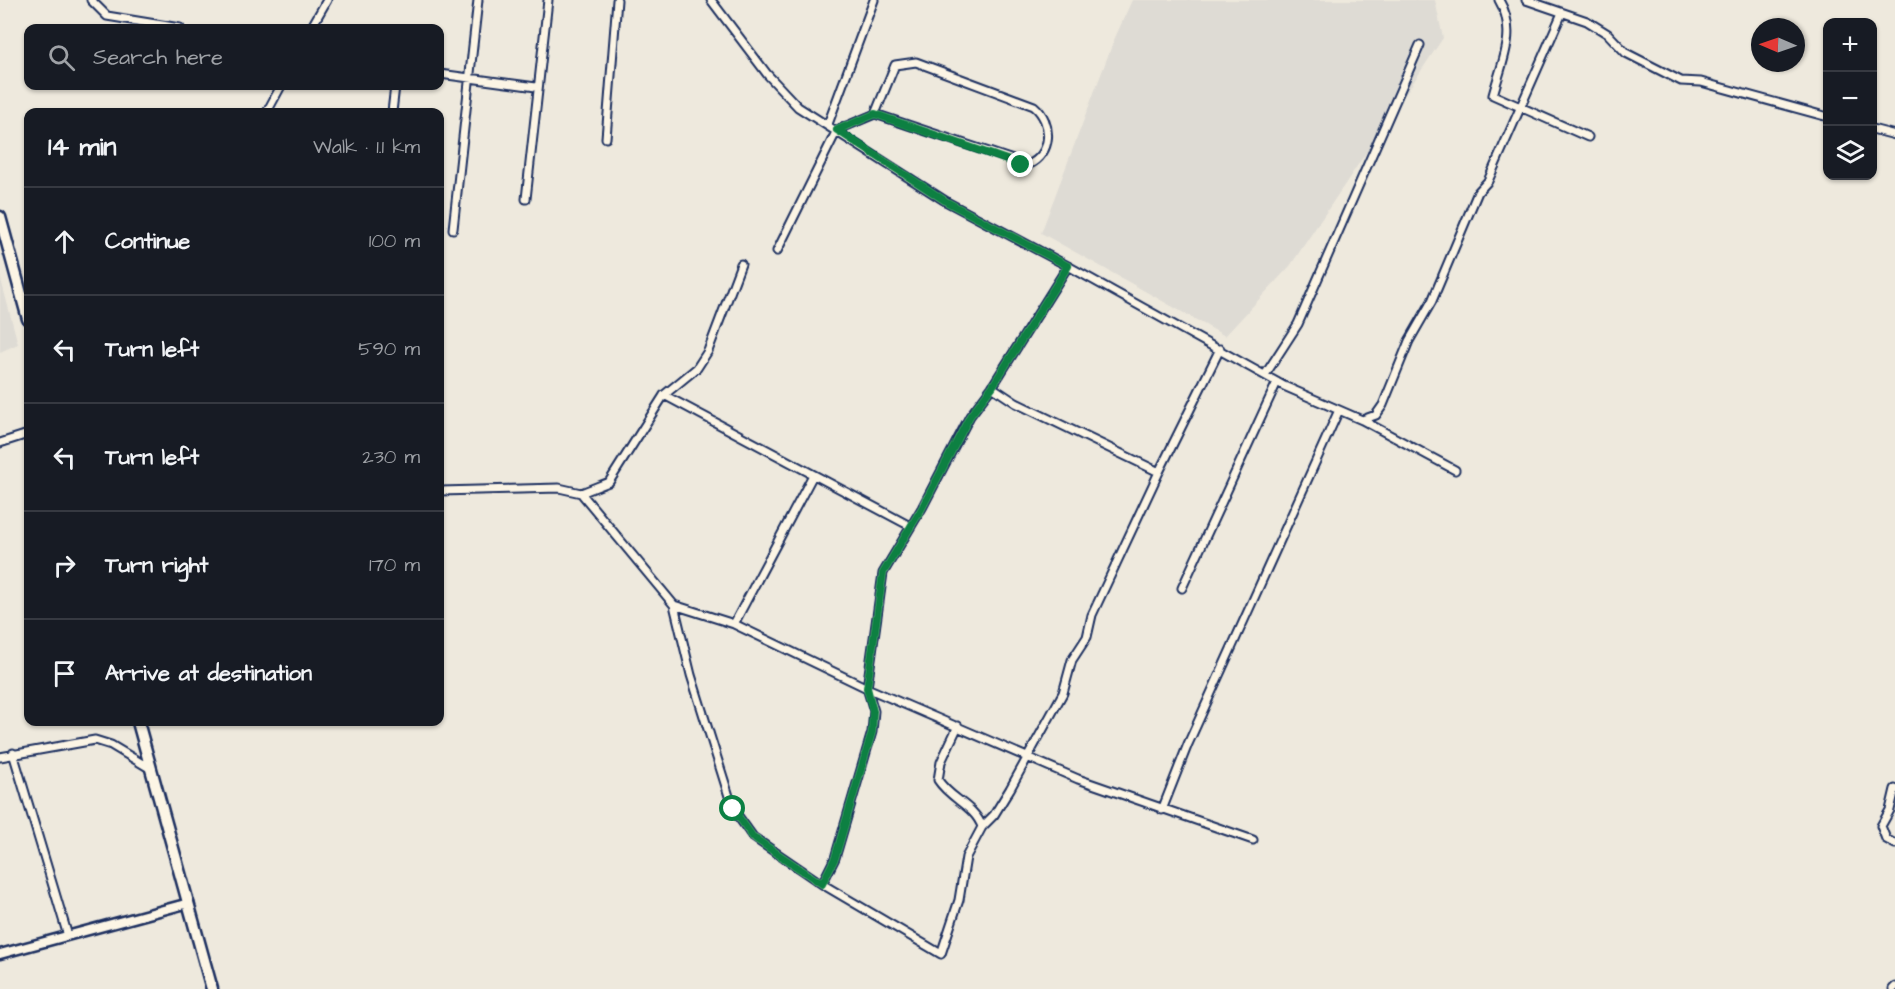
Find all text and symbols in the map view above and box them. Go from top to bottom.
north arrow [1751,18,1805,72]
map controls [1823,18,1877,180]
button: + [1823,18,1877,72]
search box [24,24,444,90]
icon: search [45,41,78,74]
text: Search here [93,42,223,73]
button: − [1823,72,1877,126]
button: layers [1823,126,1877,180]
text: 14 min [48,129,117,165]
text: Walk · 1.1 km [313,133,420,161]
route end [1007,151,1033,177]
icon: ahead [48,225,81,258]
text: Continue [105,226,190,257]
text: 100 m [369,227,420,255]
icon: left [48,333,81,366]
text: Turn left [105,334,199,365]
text: 590 m [358,335,420,363]
icon: left [48,441,81,474]
text: Turn left [105,442,199,473]
text: 230 m [362,443,420,471]
icon: right [48,549,81,582]
text: Turn right [105,550,208,581]
text: 170 m [369,551,420,579]
icon: arrive [48,657,81,690]
text: Arrive at destination [105,658,312,689]
route start [719,795,745,821]

